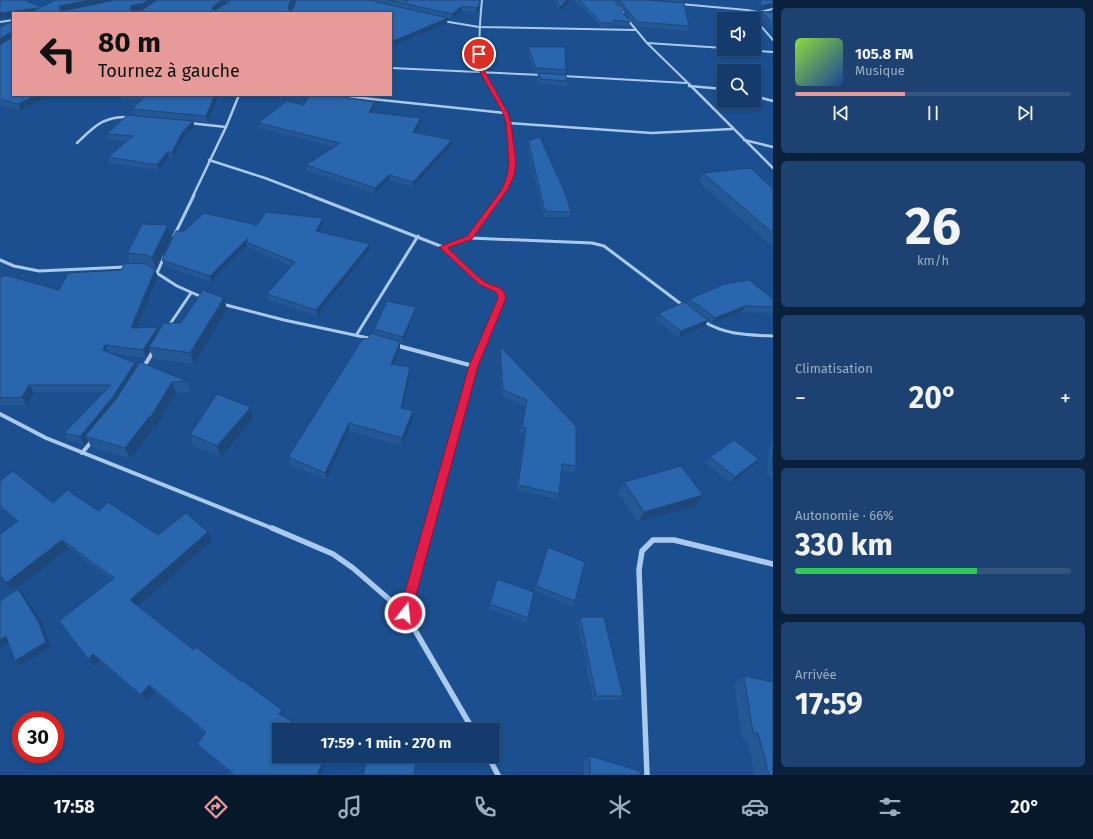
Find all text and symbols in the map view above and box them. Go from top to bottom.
map controls [717,12,761,108]
button: sound [717,12,761,56]
text: 80 m [98,26,161,59]
icon: left [32,28,84,80]
pin [462,37,496,71]
icon: arrive [468,43,490,65]
text: 105.8 FM [855,45,913,63]
text: Tournez à gauche [98,60,240,82]
text: Musique [855,63,905,78]
button: search [717,64,761,108]
icon: previous [830,102,852,124]
icon: pause [922,102,944,124]
icon: next [1014,102,1036,124]
text: 26 [905,195,961,258]
text: km/h [917,253,949,268]
text: Climatisation [795,361,873,376]
text: 20° [909,380,957,416]
text: − [795,385,806,412]
text: + [1060,385,1071,412]
text: Autonomie · 66% [795,508,894,523]
text: 330 km [795,527,893,563]
position arrow [384,592,426,634]
text: Arrivée [795,667,837,682]
text: 17:59 [795,686,863,722]
speed limit sign: 30 [12,711,64,763]
text: 17:59 · 1 min · 270 m [321,734,451,752]
icon: directions [202,793,230,821]
icon: music [336,793,364,821]
icon: phone [471,793,499,821]
icon: climate [606,793,634,821]
icon: car [741,793,769,821]
icon: filters [876,793,904,821]
text: 17:58 [53,796,95,818]
text: 20° [1010,796,1040,818]

